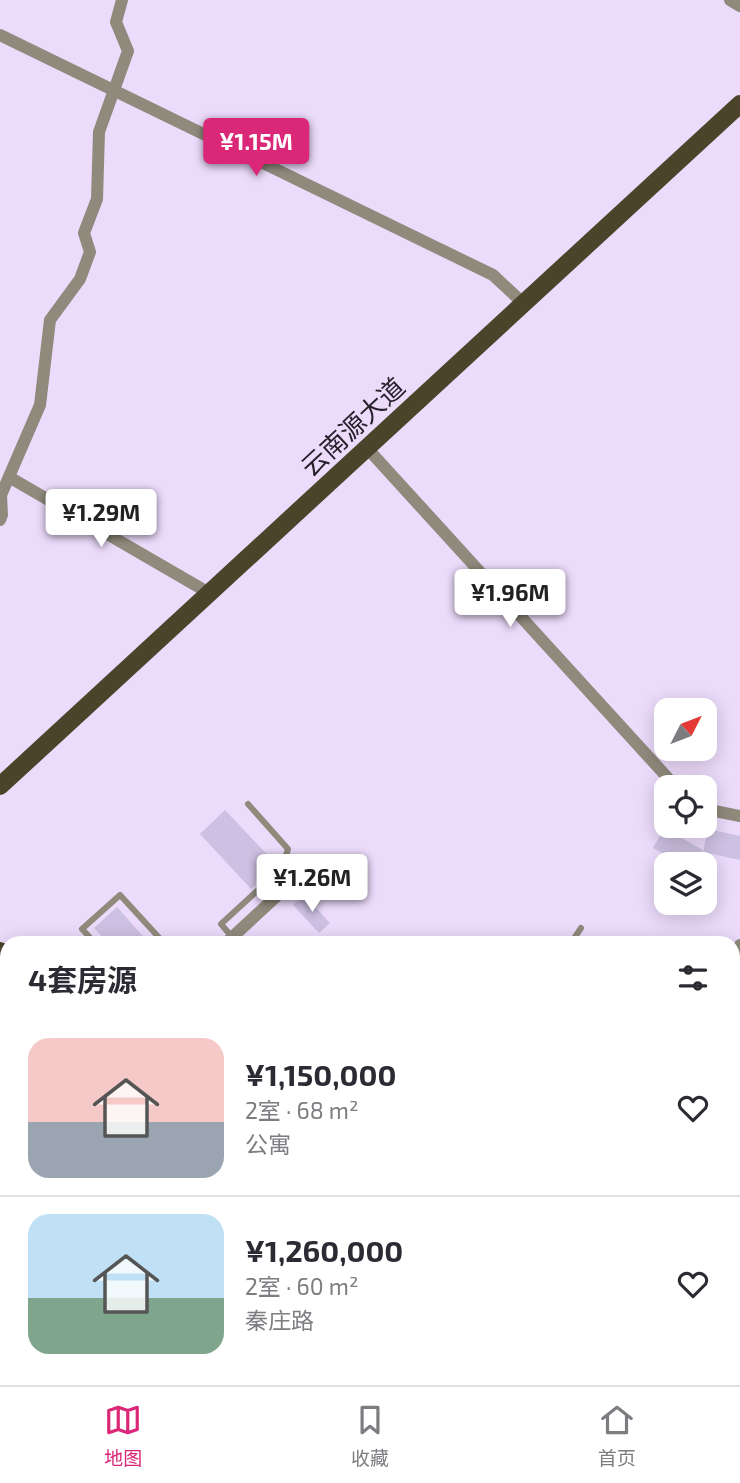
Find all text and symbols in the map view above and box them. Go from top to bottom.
pin: ¥1.15M [199,118,313,178]
text: ¥1.15M [219,127,293,155]
street label: 云南源大道 [294,370,410,482]
pin: ¥1.29M [44,490,158,549]
text: ¥1.29M [62,498,140,526]
pin: ¥1.96M [453,570,567,629]
text: ¥1.96M [470,578,550,606]
north arrow [654,698,718,761]
map controls [654,698,717,915]
button: locate [654,775,717,838]
button: layers [654,852,717,915]
pin: ¥1.26M [255,855,369,914]
text: ¥1.26M [273,863,351,891]
icon: filters [674,959,712,997]
text: 4套房源 [28,961,137,997]
text: ¥1,150,000 [245,1056,396,1092]
icon: home [84,1066,168,1150]
icon: heart [674,1089,712,1127]
text: 2室 · 68 m² [245,1096,359,1124]
text: 公寓 [245,1130,291,1158]
text: ¥1,260,000 [245,1232,403,1268]
icon: home [84,1242,168,1326]
icon: heart [674,1265,712,1303]
text: 2室 · 60 m² [245,1272,358,1300]
text: 秦庄路 [245,1306,314,1334]
tab: 地图 [104,1401,142,1470]
tab: 收藏 [351,1401,389,1470]
tab: 首页 [598,1401,636,1470]

